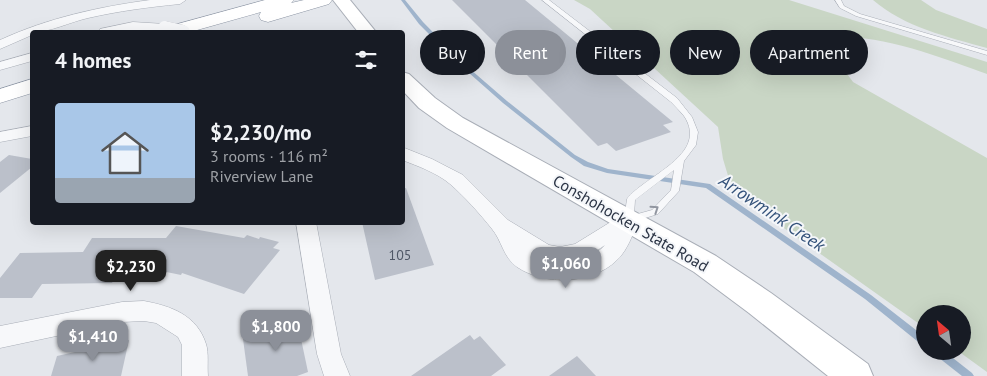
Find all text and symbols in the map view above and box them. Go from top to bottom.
chip: Buy [420,30,485,75]
chip: Rent [495,30,566,75]
chip: Filters [576,30,660,75]
chip: New [670,30,740,75]
chip: Apartment [750,30,868,75]
icon: filters [352,46,380,74]
text: 4 homes [55,47,131,74]
text: $2,230/mo [210,119,312,146]
icon: home [95,123,155,183]
text: 3 rooms · 116 m² [210,146,328,166]
text: Riverview Lane [210,166,313,186]
water label: Arrowmink Creek [714,168,830,257]
street label: Conshohocken State Road [550,170,712,276]
one-way arrow [650,206,659,216]
house number: 105 [389,246,411,264]
pin: $1,060 [525,246,607,289]
pin: $2,230 [90,250,172,292]
text: $1,060 [541,253,591,273]
text: $2,230 [106,256,156,276]
north arrow [916,305,971,360]
map controls [916,305,971,360]
pin: $1,800 [235,310,317,352]
text: $1,800 [251,316,301,336]
pin: $1,410 [52,320,134,362]
text: $1,410 [68,326,118,346]

